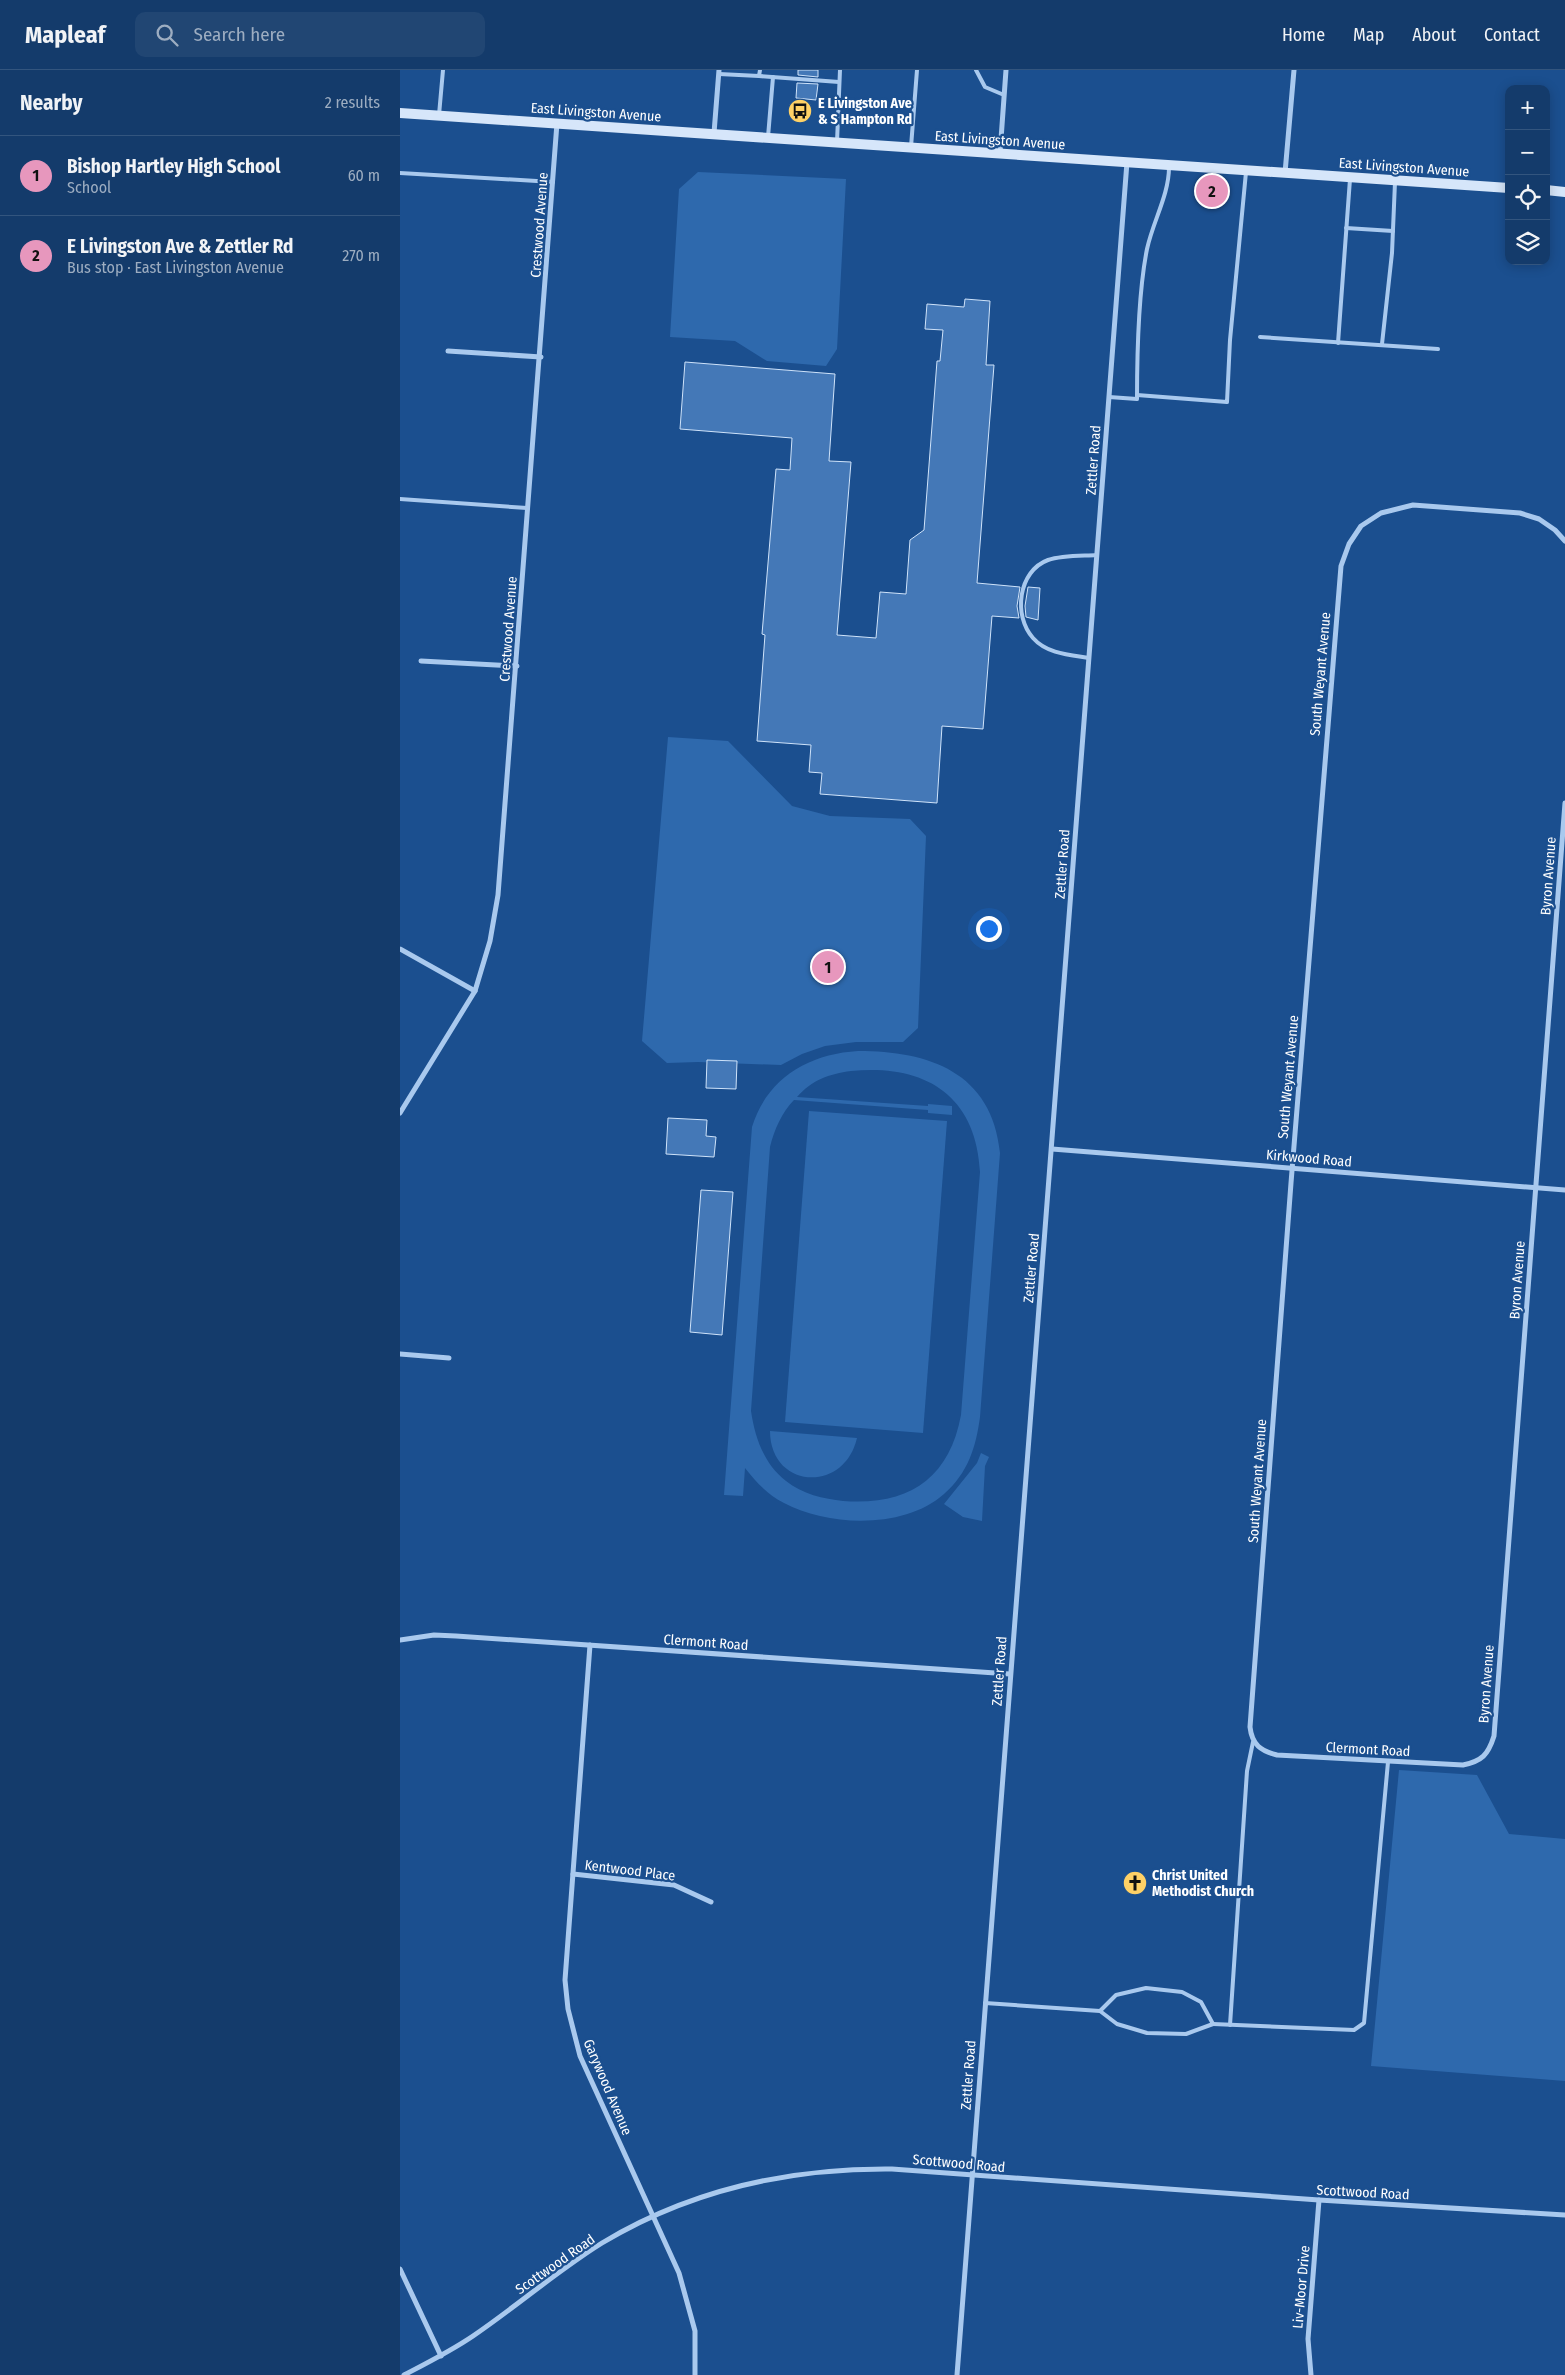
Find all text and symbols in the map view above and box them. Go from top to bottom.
search box [135,12,485,57]
text: Mapleaf [25,21,105,49]
icon: search [153,21,181,49]
text: Search here [193,23,285,46]
text: Home [1282,24,1325,46]
text: Map [1353,24,1384,46]
text: About [1412,24,1456,46]
text: Contact [1484,24,1540,46]
map controls [1505,85,1550,265]
button: + [1505,85,1550,130]
text: Nearby [20,90,82,116]
text: 2 results [325,93,380,112]
place label: E Livingston Ave & S Hampton Rd [818,95,912,128]
bus stop icon: E Livingston Ave & S Hampton Rd [787,98,813,124]
street label: East Livingston Avenue [530,99,662,126]
street label: East Livingston Avenue [934,127,1066,154]
button: − [1505,130,1550,175]
street label: East Livingston Avenue [1338,154,1470,181]
text: Bishop Hartley High School [67,155,280,178]
text: 1 [33,166,39,185]
text: 60 m [348,166,380,185]
street label: Crestwood Avenue [527,172,552,278]
pin: 2 [1196,172,1228,210]
button: locate [1505,175,1550,220]
text: School [67,178,111,197]
button: layers [1505,220,1550,265]
text: E Livingston Ave & Zettler Rd [67,235,293,258]
text: 2 [32,246,40,265]
text: 270 m [342,246,380,265]
text: Bus stop · East Livingston Avenue [67,258,284,277]
street label: Zettler Road [1083,425,1104,496]
street label: Crestwood Avenue [496,576,521,682]
street label: South Weyant Avenue [1307,611,1334,737]
street label: Zettler Road [1052,829,1073,900]
street label: Byron Avenue [1537,836,1560,916]
your location [976,916,1002,942]
pin: 1 [812,948,844,986]
street label: South Weyant Avenue [1275,1014,1302,1140]
street label: Kirkwood Road [1265,1146,1353,1171]
street label: Zettler Road [1020,1232,1043,1304]
street label: Byron Avenue [1506,1240,1529,1320]
street label: South Weyant Avenue [1245,1418,1270,1544]
street label: Clermont Road [663,1631,749,1654]
street label: Zettler Road [989,1636,1010,1707]
street label: Byron Avenue [1475,1644,1498,1724]
street label: Clermont Road [1325,1739,1411,1760]
street label: Kentwood Place [584,1857,676,1884]
place label: Christ United Methodist Church [1152,1867,1254,1900]
church icon: Christ United Methodist Church [1122,1870,1148,1896]
street label: Garywood Avenue [580,2037,635,2138]
street label: Zettler Road [958,2040,979,2111]
street label: Scottwood Road [912,2151,1006,2176]
street label: Scottwood Road [1316,2182,1410,2203]
street label: Scottwood Road [512,2231,598,2298]
street label: Liv-Moor Drive [1289,2245,1314,2329]

